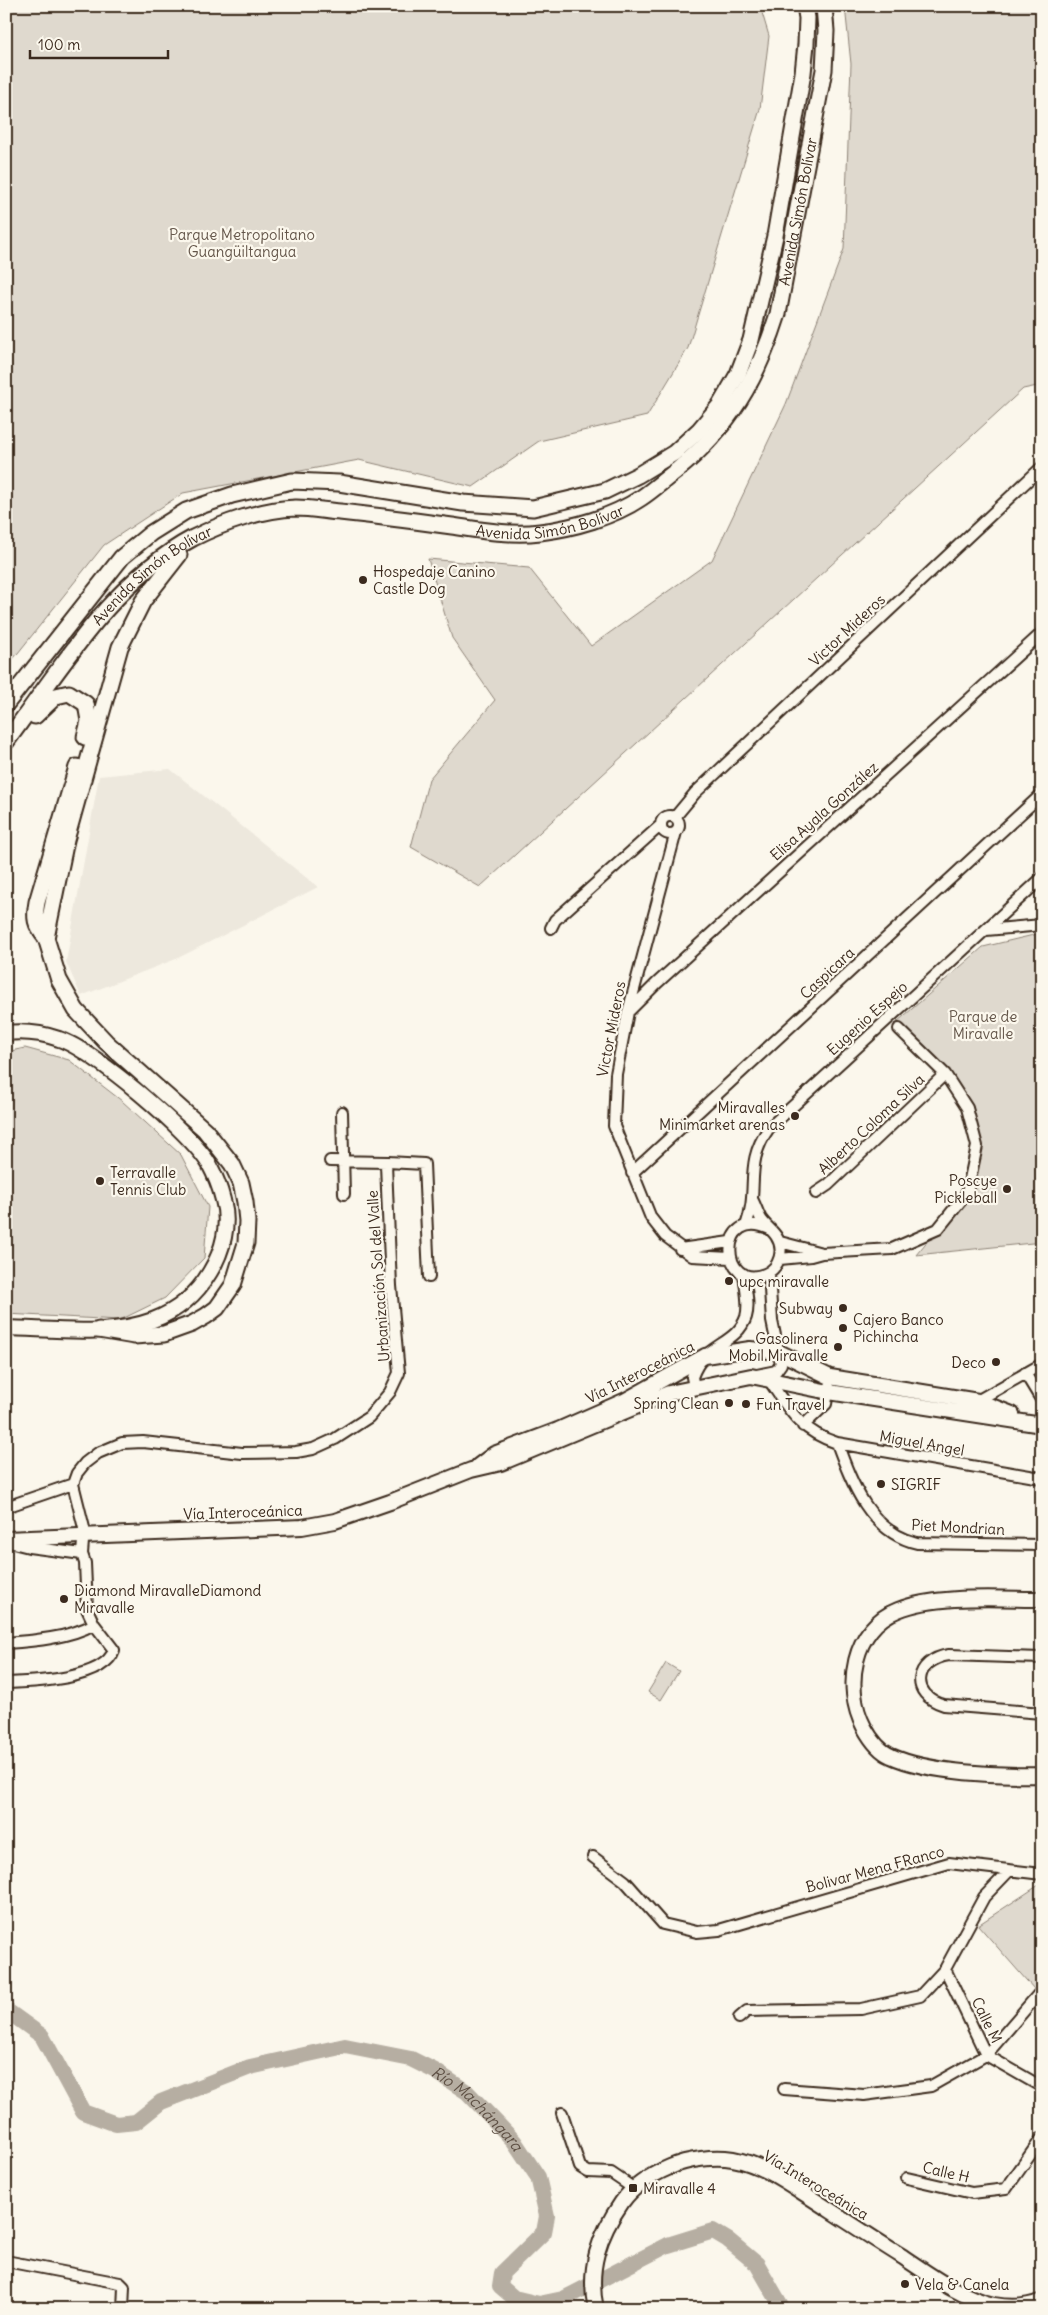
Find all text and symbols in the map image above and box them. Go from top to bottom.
scale bar [30,28,168,60]
text: 100 m [38,35,80,54]
street label: Avenida Simón Bolívar [774,136,821,287]
park label: Parque Metropolitano Guangüiltangua [169,225,315,261]
street label: Avenida Simón Bolívar [475,500,627,543]
street label: Avenida Simón Bolívar [88,521,215,629]
place label: Hospedaje Canino Castle Dog [373,562,496,598]
marker: Hospedaje Canino Castle Dog [357,574,369,586]
street label: Victor Mideros [805,590,889,670]
street label: Elisa Ayala González [766,757,882,865]
street label: Caspicara [796,943,859,1003]
street label: Eugenio Espejo [823,977,911,1059]
street label: Victor Mideros [592,979,630,1078]
park label: Parque de Miravalle [949,1007,1017,1043]
street label: Alberto Coloma Silva [814,1070,928,1178]
place label: Miravalles Minimarket arenas [659,1098,785,1134]
marker: Miravalles Minimarket arenas [789,1110,801,1122]
place label: Terravalle Tennis Club [110,1163,186,1199]
place label: Poscye Pickleball [934,1171,997,1207]
marker: Terravalle Tennis Club [94,1175,106,1187]
marker: Poscye Pickleball [1001,1183,1013,1195]
street label: Urbanización Sol del Valle [363,1190,393,1362]
place label: upc miravalle [739,1272,829,1291]
marker: upc miravalle [723,1275,735,1287]
place label: Subway [779,1299,833,1318]
marker: Subway [837,1302,849,1314]
place label: Cajero Banco Pichincha [853,1310,944,1346]
marker: Cajero Banco Pichincha [837,1322,849,1334]
place label: Gasolinera Mobil Miravalle [728,1329,828,1365]
street label: Vía Interoceánica [582,1336,698,1408]
marker: Gasolinera Mobil Miravalle [832,1341,844,1353]
place label: Deco [951,1353,986,1372]
marker: Deco [990,1356,1002,1368]
place label: Spring Clean [633,1394,719,1413]
place label: Fun Travel [756,1395,825,1414]
marker: Spring Clean [723,1397,735,1409]
marker: Fun Travel [740,1398,752,1410]
street label: Miguel Angel [878,1426,966,1460]
place label: SIGRIF [891,1475,942,1494]
marker: SIGRIF [875,1478,887,1490]
street label: Vía Interoceánica [183,1500,303,1524]
street label: Piet Mondrian [911,1515,1006,1539]
place label: Diamond MiravalleDiamond Miravalle [74,1581,262,1617]
marker: Diamond MiravalleDiamond Miravalle [58,1593,70,1605]
street label: Bolivar Mena FRanco [804,1841,946,1897]
street label: Calle M [968,1994,1006,2046]
water label: Río Machángara [428,2062,528,2155]
street label: Vía Interoceánica [760,2146,872,2224]
street label: Calle H [921,2157,971,2187]
place label: Miravalle 4 [643,2179,716,2198]
marker: Miravalle 4 [627,2182,639,2194]
place label: Vela & Canela [915,2275,1010,2294]
marker: Vela & Canela [899,2278,911,2290]

